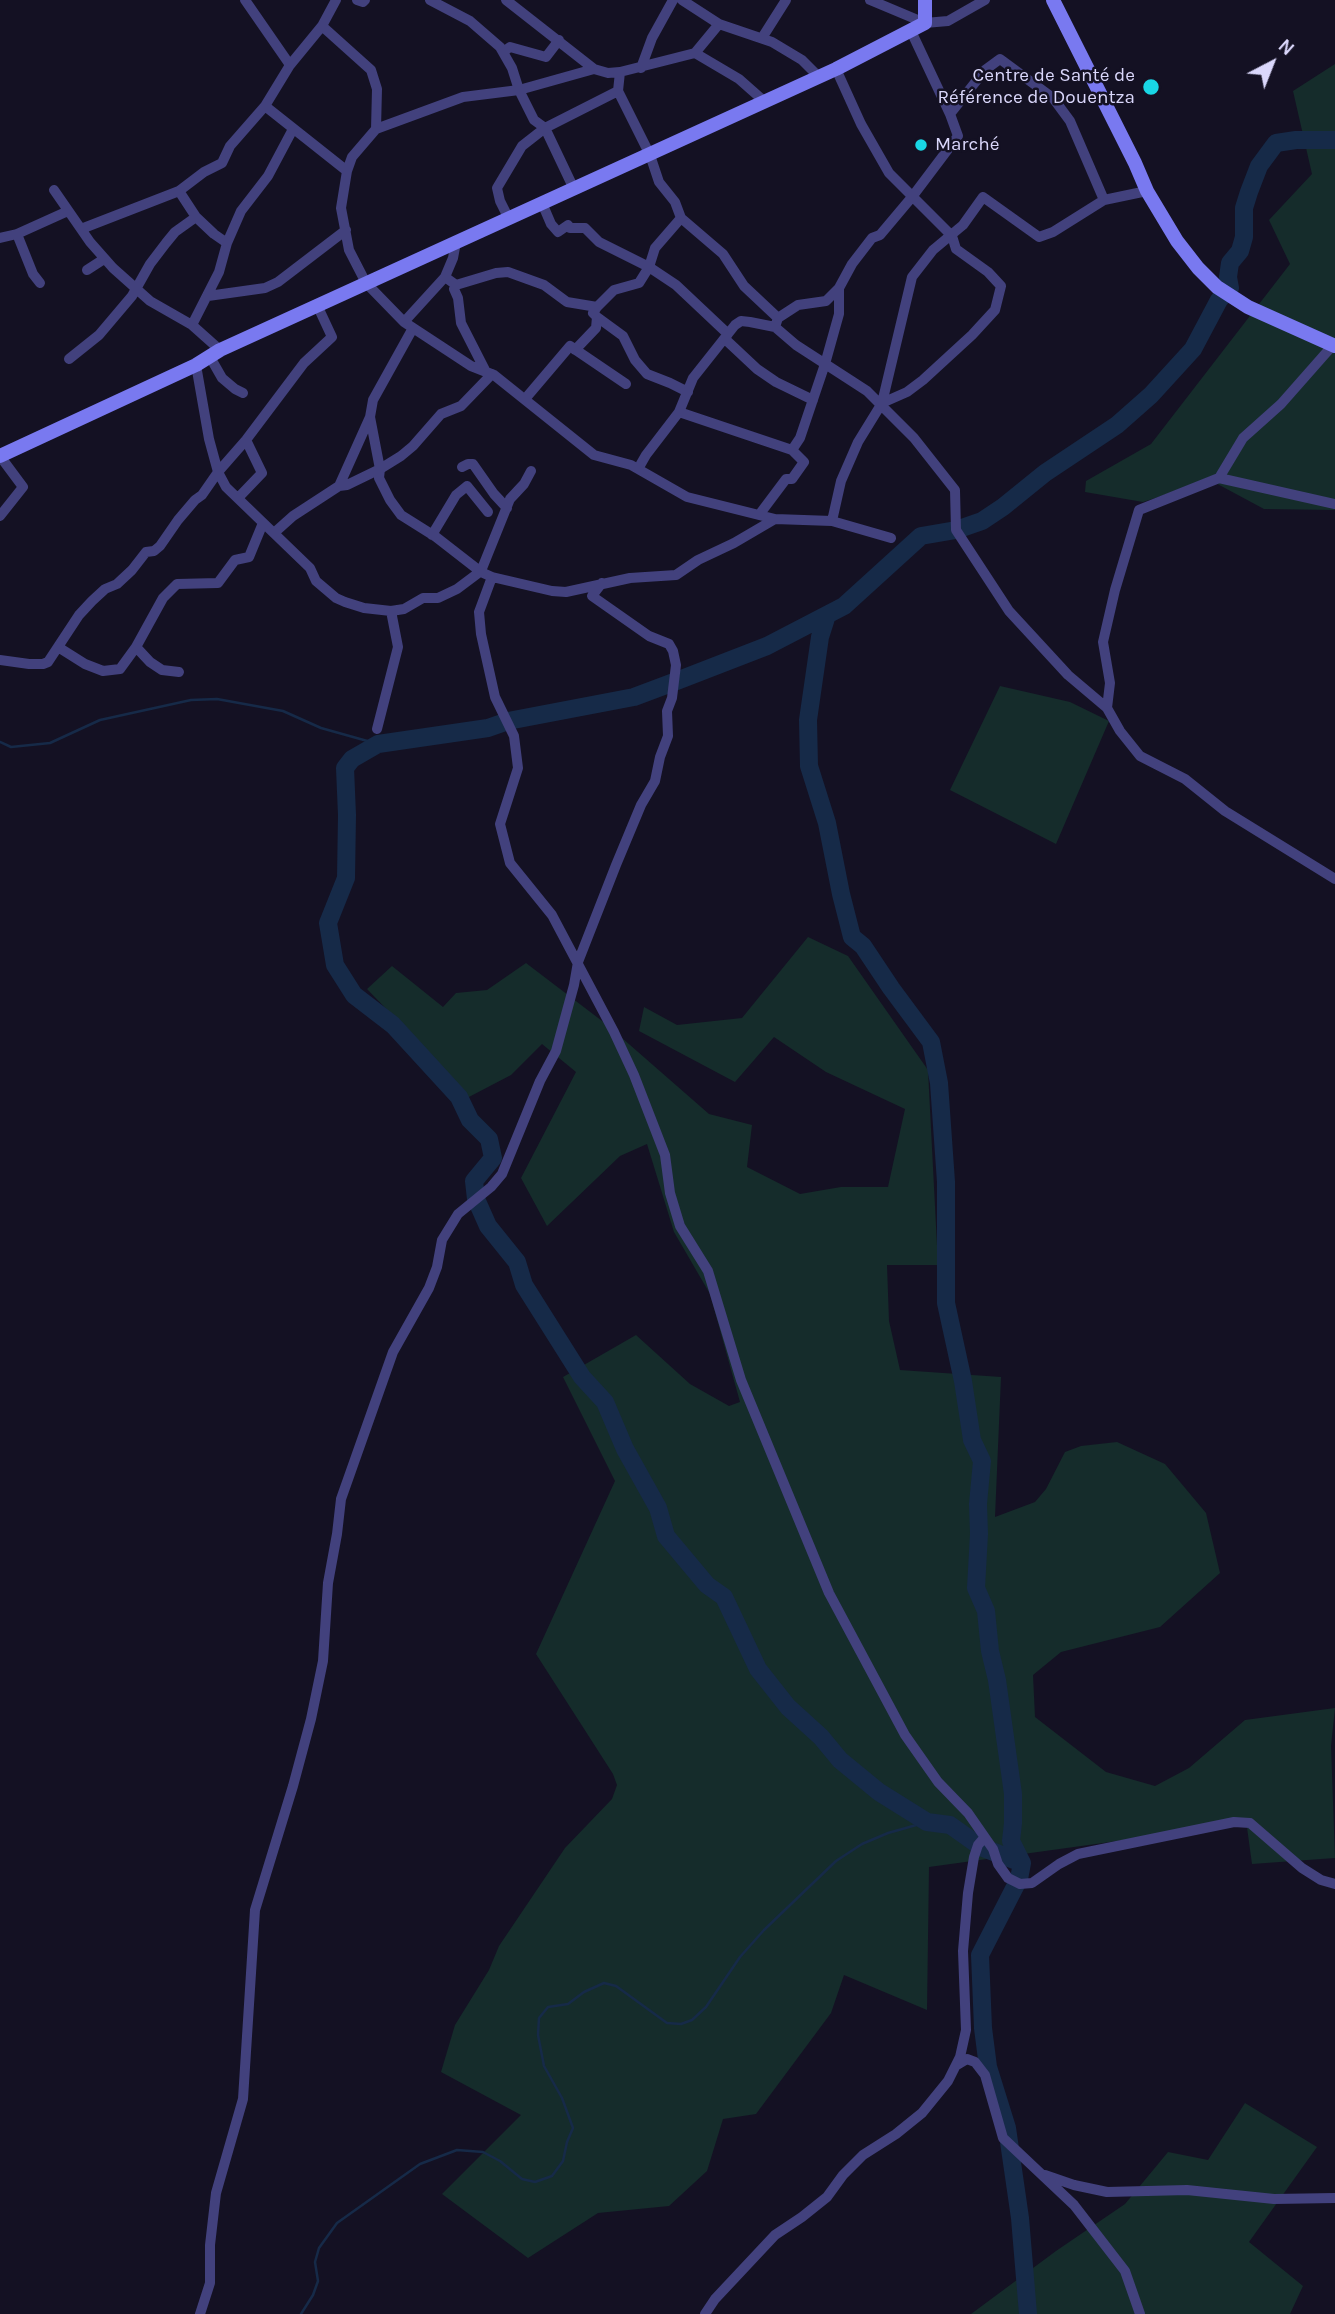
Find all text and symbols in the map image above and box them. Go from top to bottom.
north arrow [1237,28,1307,98]
text: N [1274,35,1298,60]
place label: Centre de Santé de Référence de Douentza [937,65,1135,109]
marker: Centre de Santé de Référence de Douentza [1141,77,1161,97]
place label: Marché [935,134,999,156]
marker: Marché [913,137,929,153]

